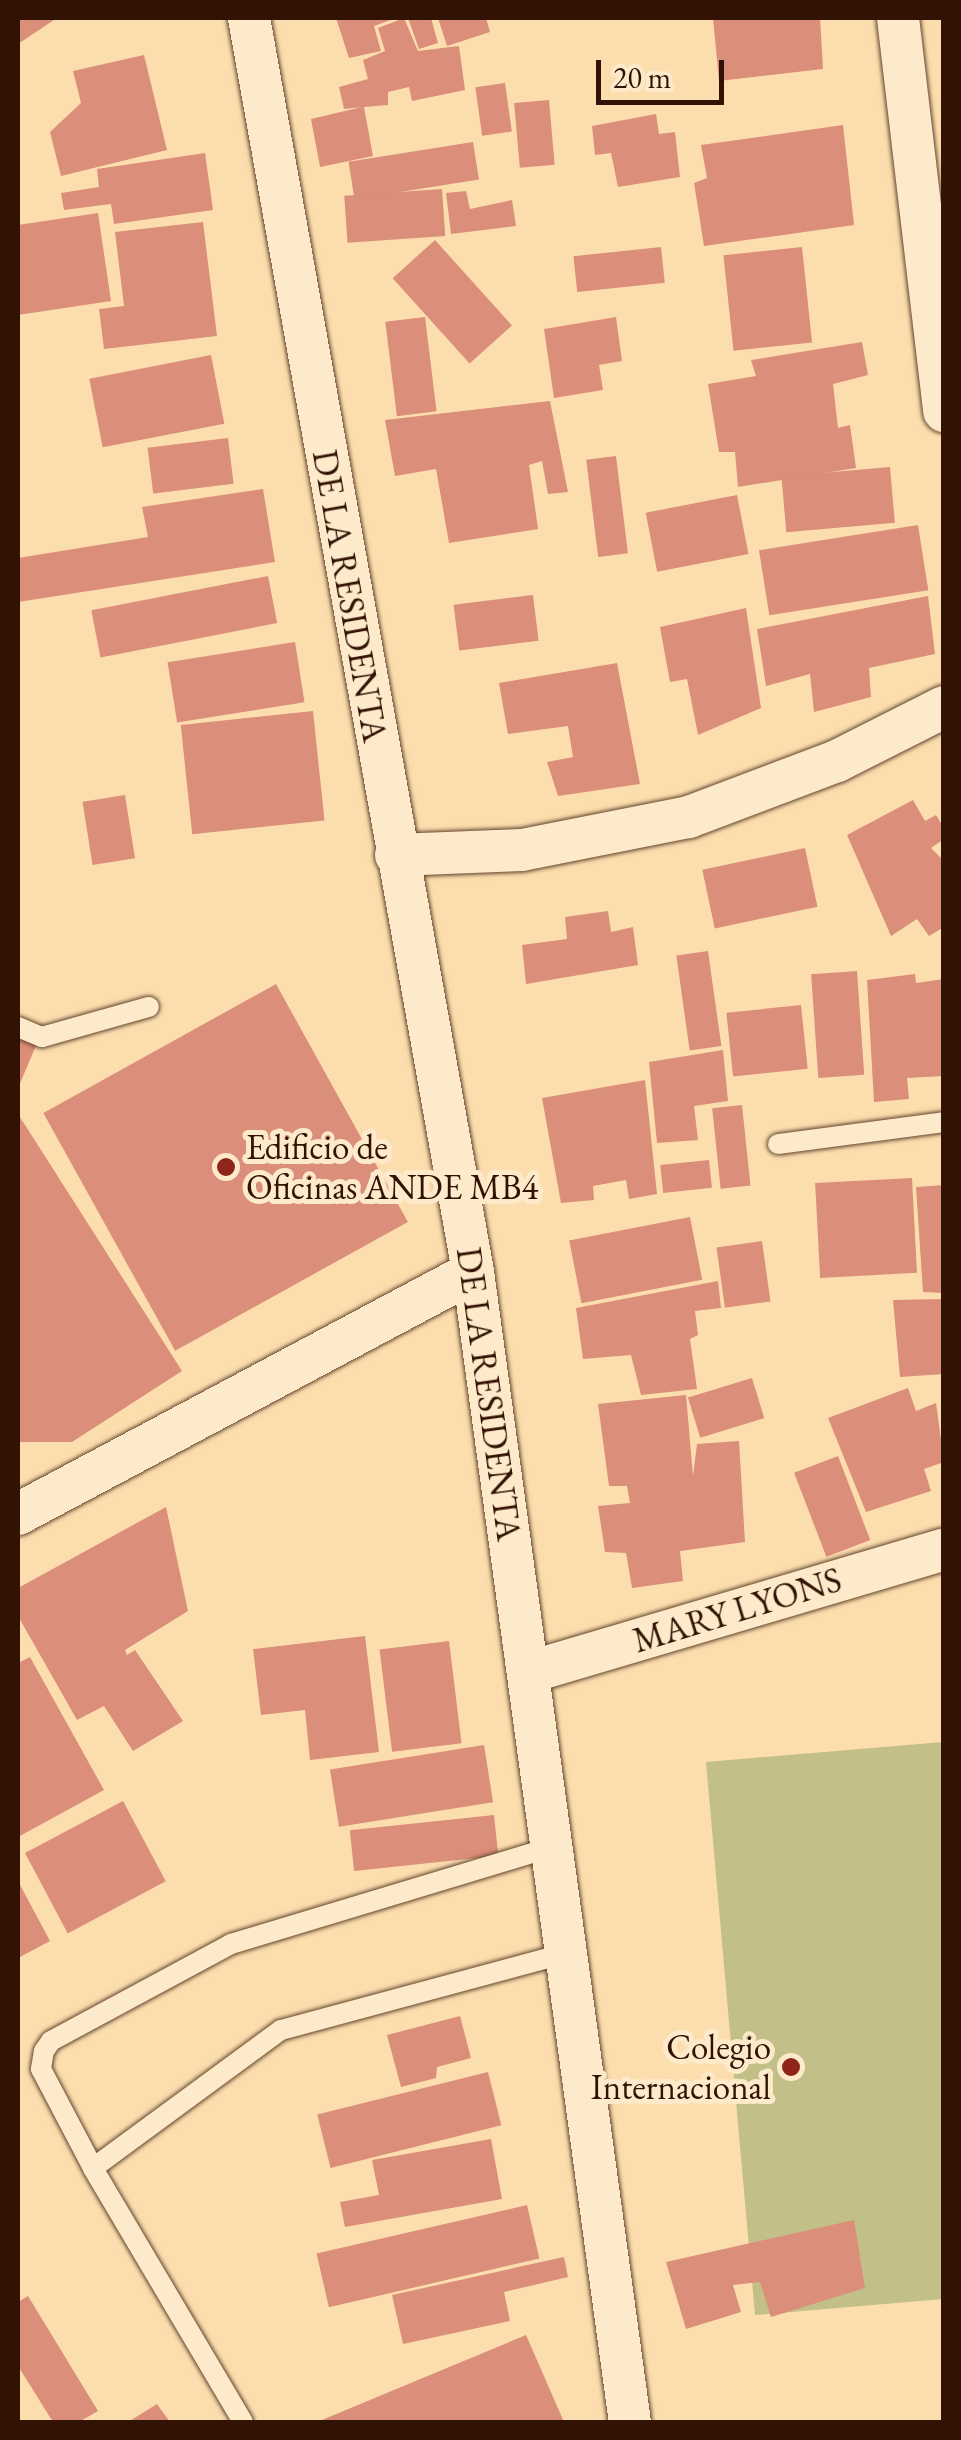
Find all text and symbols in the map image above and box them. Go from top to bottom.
scale bar [601,40,728,102]
text: 20 m [613,58,671,97]
street label: DE LA RESIDENTA [304,447,396,745]
place label: Edificio de Oficinas ANDE MB4 [246,1126,538,1208]
marker: Edificio de Oficinas ANDE MB4 [215,1156,237,1178]
street label: DE LA RESIDENTA [448,1244,530,1544]
street label: MARY LYONS [628,1558,846,1662]
place label: Colegio Internacional [591,2026,771,2108]
marker: Colegio Internacional [780,2056,802,2078]

